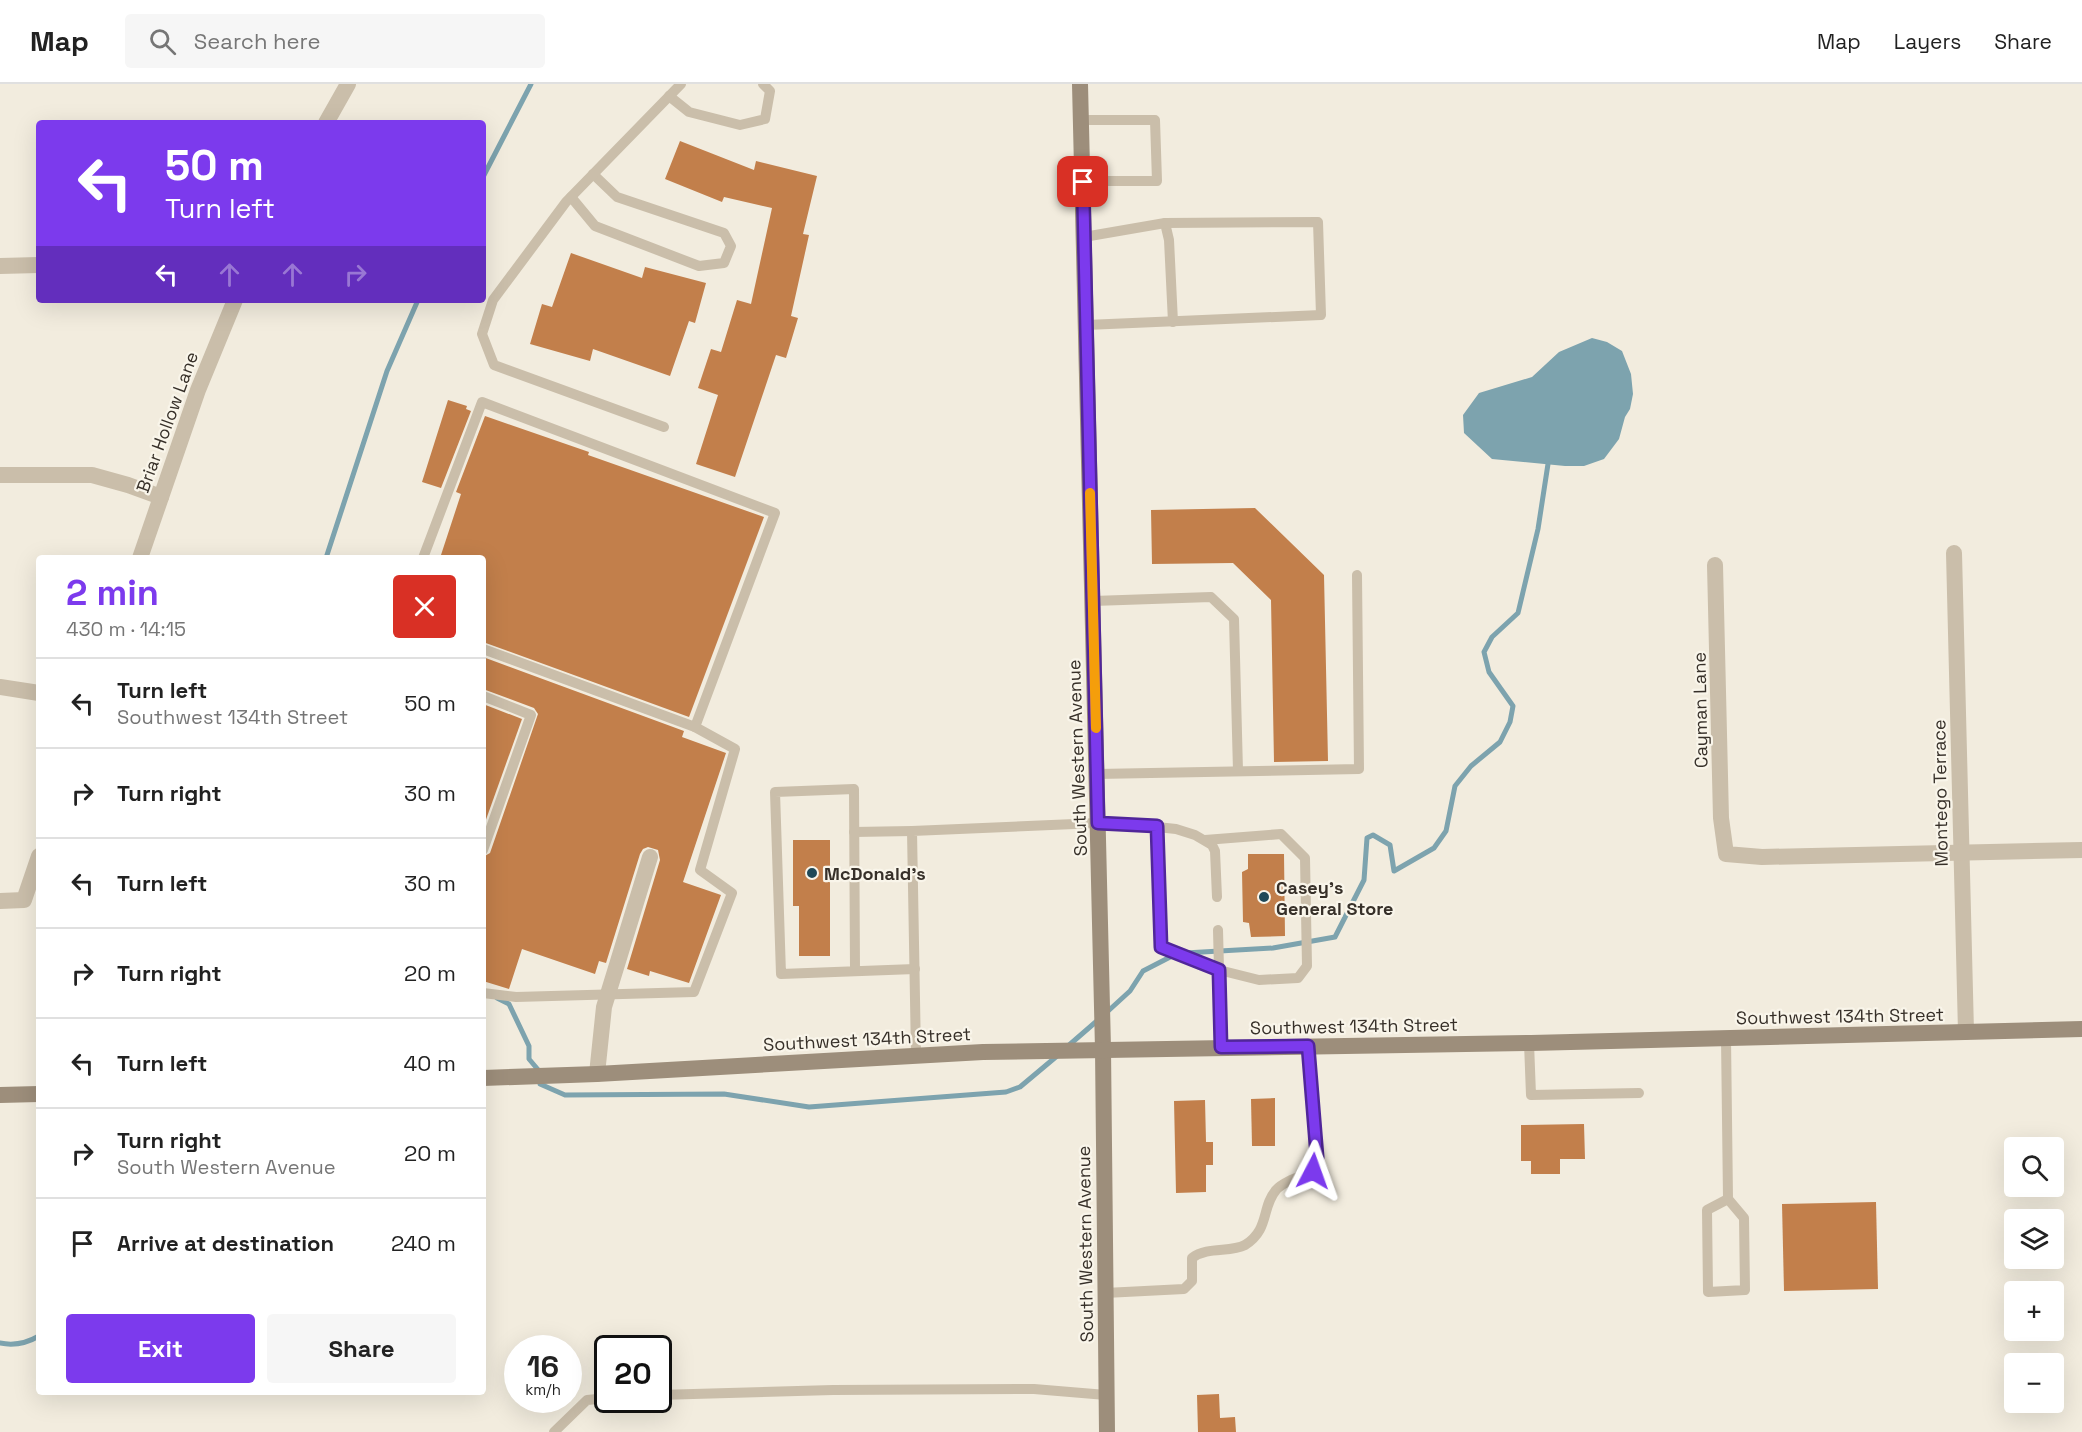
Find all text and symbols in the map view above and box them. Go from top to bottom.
search box [125,14,545,68]
text: Map [30,23,89,59]
icon: search [146,25,179,58]
text: Search here [194,27,321,55]
text: Map [1817,28,1861,55]
text: Layers [1894,28,1961,55]
text: Share [1994,28,2052,55]
text: 50 m [165,139,264,192]
icon: left [66,144,144,222]
pin [1057,156,1108,207]
icon: arrive [1066,165,1099,198]
text: Turn left [165,191,275,226]
icon: left [150,258,183,291]
icon: ahead [213,258,246,291]
icon: ahead [276,258,309,291]
icon: right [339,258,372,291]
street label: Briar Hollow Lane [131,348,203,496]
text: 2 min [66,570,159,616]
button: close [393,575,456,638]
text: 430 m · 14:15 [66,616,186,642]
street label: Cayman Lane [1687,652,1713,768]
street label: South Western Avenue [1062,659,1092,857]
text: Turn left [117,676,207,704]
icon: left [66,687,99,720]
text: 50 m [404,689,456,717]
text: Southwest 134th Street [117,704,348,730]
street label: Montego Terrace [1927,719,1953,867]
icon: right [66,777,99,810]
text: Turn right [117,779,222,807]
text: 30 m [404,779,456,807]
place label: McDonald's [824,862,926,885]
marker: McDonald's [805,866,819,880]
icon: left [66,867,99,900]
text: Turn left [117,869,207,897]
text: 30 m [404,869,456,897]
place label: Casey's General Store [1276,876,1393,920]
marker: Casey's General Store [1257,890,1271,904]
icon: right [66,957,99,990]
text: Turn right [117,959,222,987]
text: 20 m [404,959,456,987]
street label: Southwest 134th Street [1736,1003,1944,1029]
street label: Southwest 134th Street [1250,1013,1458,1039]
street label: Southwest 134th Street [763,1022,971,1056]
icon: left [66,1047,99,1080]
text: Turn left [117,1049,207,1077]
text: 40 m [404,1049,456,1077]
text: Turn right [117,1126,222,1154]
icon: right [66,1137,99,1170]
map controls [2004,1137,2064,1413]
button: search [2004,1137,2064,1197]
text: 20 m [404,1139,456,1167]
position arrow [1281,1139,1345,1203]
street label: South Western Avenue [1072,1145,1098,1343]
text: South Western Avenue [117,1154,336,1180]
button: layers [2004,1209,2064,1269]
icon: arrive [66,1227,99,1260]
text: Arrive at destination [117,1229,334,1257]
text: 240 m [391,1229,456,1257]
button: + [2004,1281,2064,1341]
button: Exit [66,1314,255,1383]
button: Share [267,1314,456,1383]
speed limit sign: 20 [594,1335,672,1413]
text: 16 [527,1347,559,1386]
button: − [2004,1353,2064,1413]
text: km/h [525,1380,561,1399]

